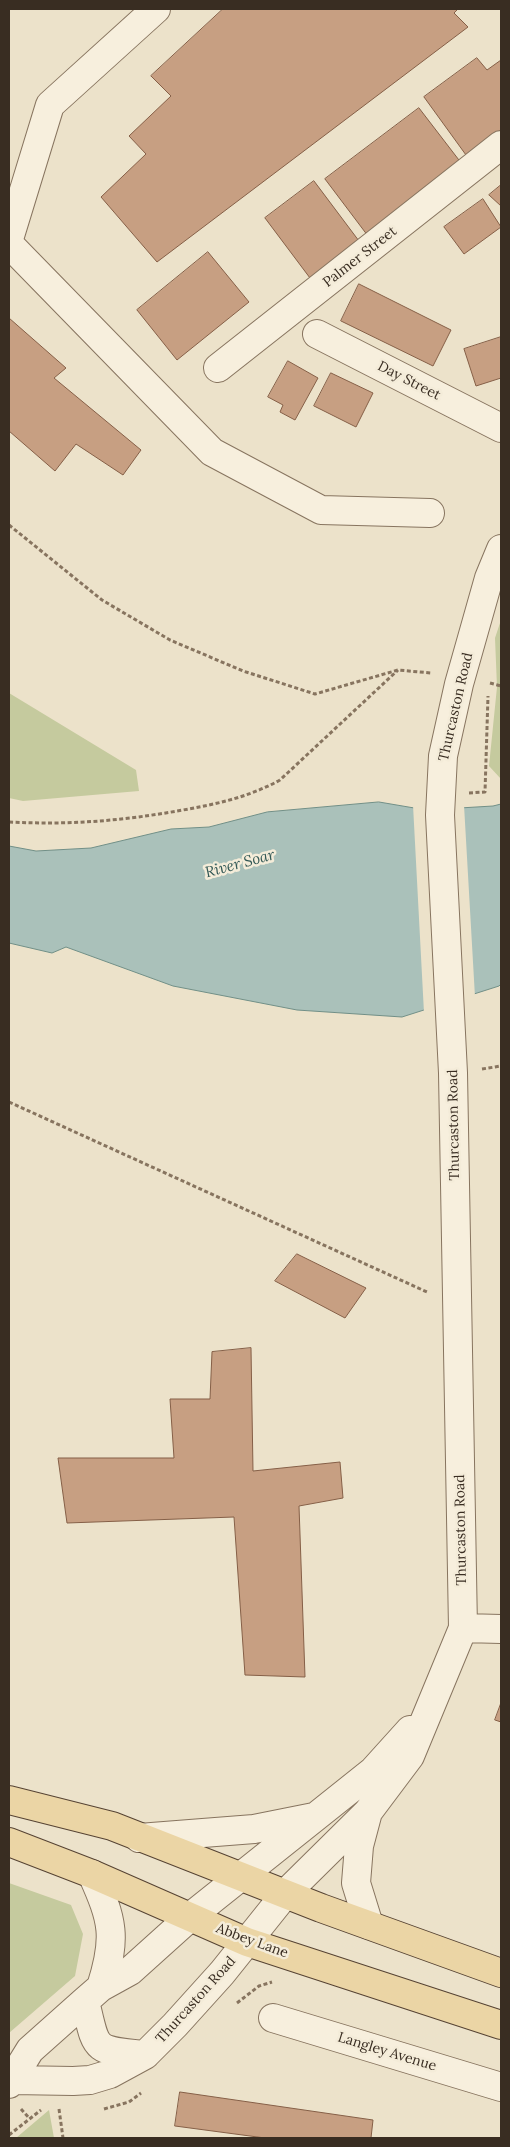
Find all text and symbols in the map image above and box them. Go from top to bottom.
street label: Palmer Street [320,223,400,291]
street label: Day Street [375,358,443,404]
street label: Thurcaston Road [435,651,477,763]
water label: River Soar [203,846,277,882]
street label: Thurcaston Road [445,1069,463,1181]
street label: Thurcaston Road [452,1474,470,1586]
street label: Abbey Lane [214,1920,290,1962]
street label: Thurcaston Road [153,1953,239,2047]
street label: Langley Avenue [336,2029,438,2075]

